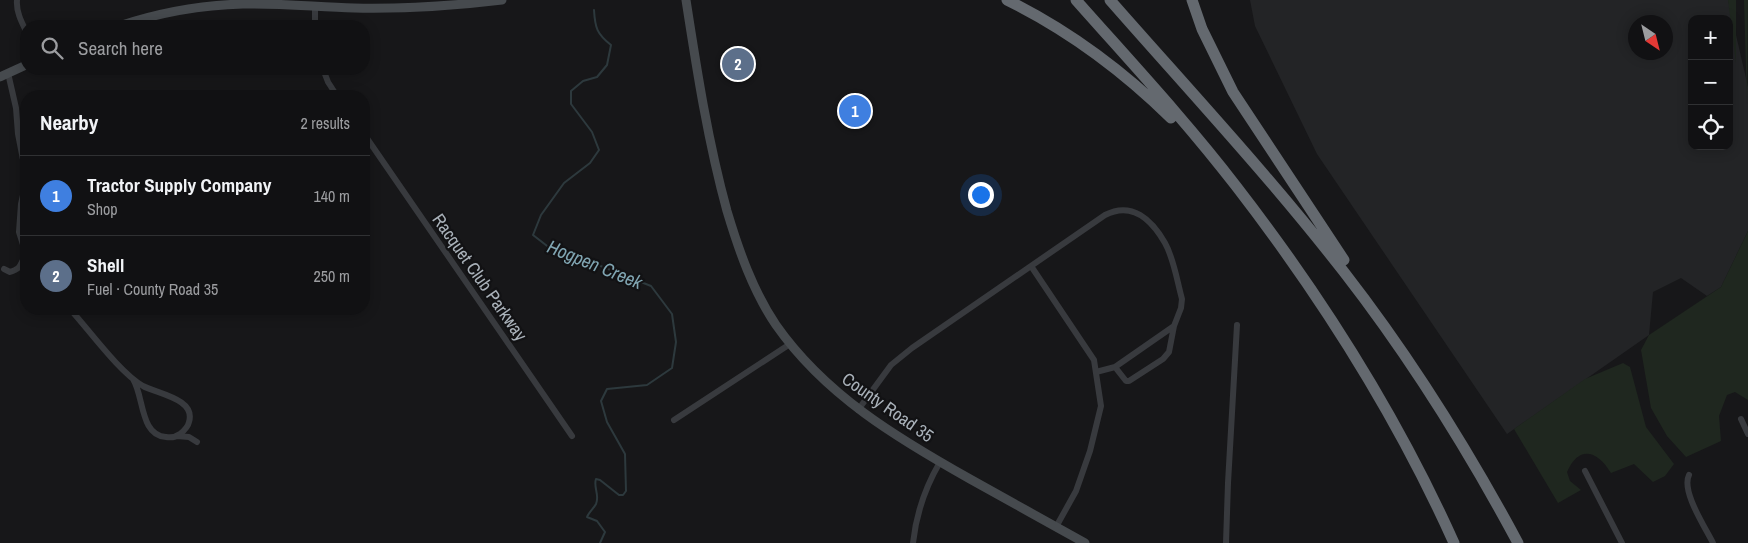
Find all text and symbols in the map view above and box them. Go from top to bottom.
north arrow [1628,15,1673,60]
map controls [1688,15,1733,150]
button: + [1688,15,1733,60]
search box [20,20,370,75]
icon: search [38,34,66,62]
text: Search here [78,35,163,61]
pin: 2 [722,45,754,83]
button: − [1688,60,1733,105]
pin: 1 [839,92,871,130]
button: locate [1688,105,1733,150]
text: Nearby [40,108,98,137]
text: 2 results [300,112,350,134]
text: Tractor Supply Company [87,172,271,198]
your location [968,182,994,208]
text: 1 [52,185,60,207]
text: 140 m [314,185,350,207]
text: Shop [87,198,118,220]
street label: Racquet Club Parkway [427,208,534,346]
water label: Hogpen Creek [544,233,648,295]
text: Shell [87,252,124,278]
text: 2 [52,265,60,287]
text: 250 m [314,265,350,287]
text: Fuel · County Road 35 [87,278,218,300]
street label: County Road 35 [837,366,939,448]

